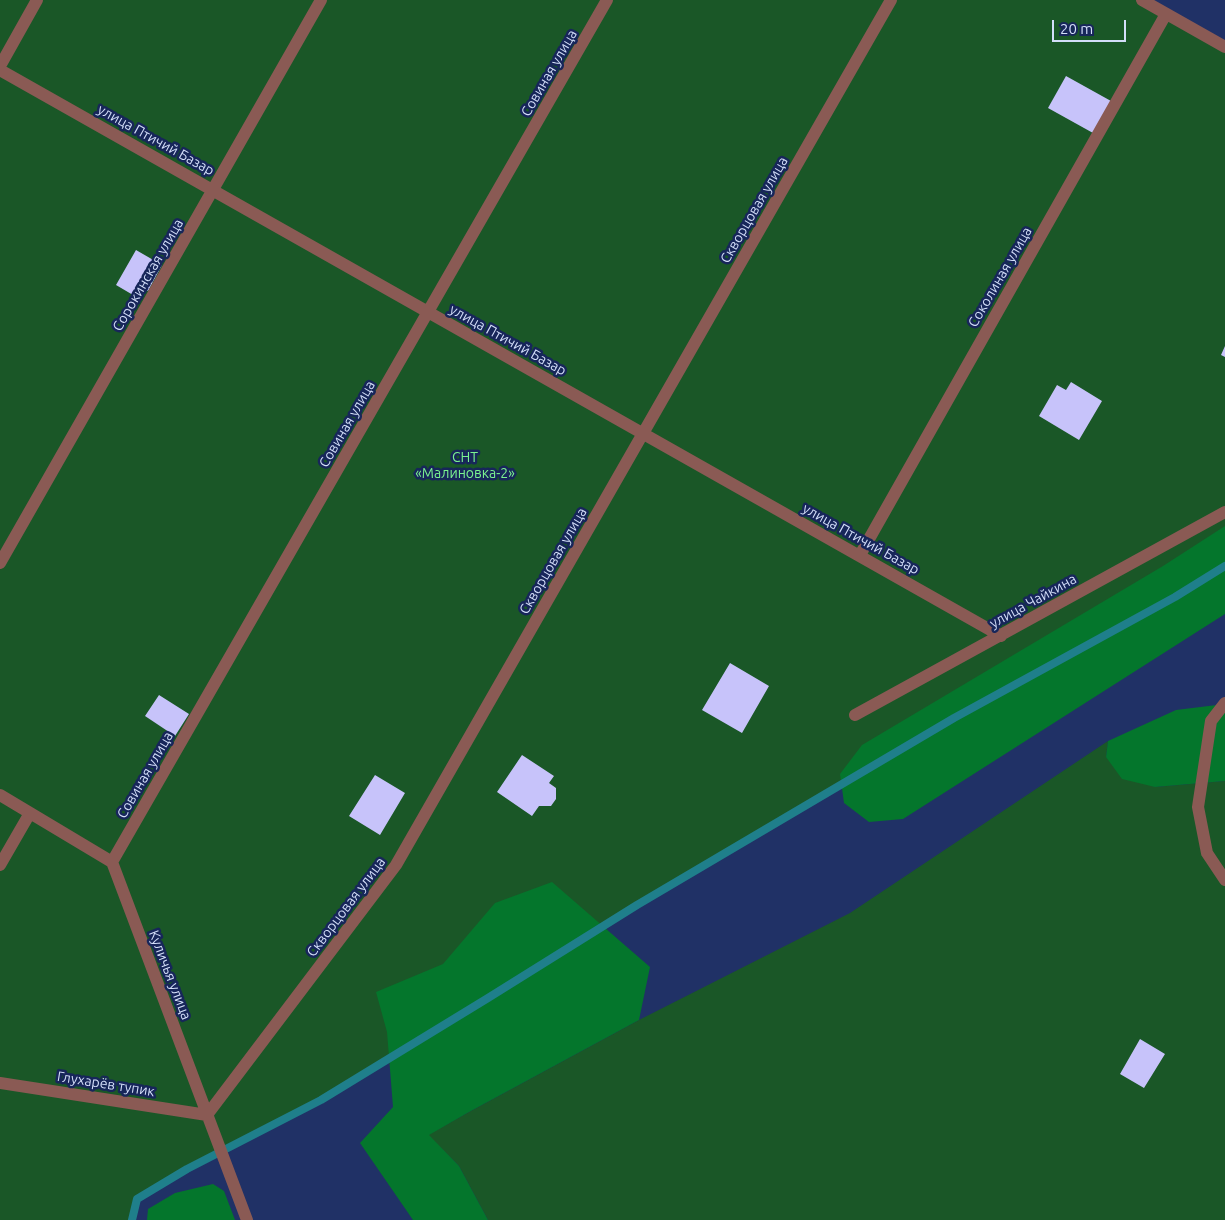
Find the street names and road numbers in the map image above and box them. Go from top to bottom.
street label: Совиная улица [517,27,581,119]
street label: улица Птичий Базар [95,101,217,179]
street label: Скворцовая улица [717,154,791,266]
street label: Сорокинская улица [109,216,187,334]
street label: Соколиная улица [965,224,1035,330]
street label: улица Птичий Базар [447,301,569,379]
street label: Совиная улица [315,378,379,470]
street label: улица Птичий Базар [800,500,922,578]
street label: Скворцовая улица [516,505,590,617]
street label: улица Чайкина [987,570,1079,632]
street label: Совиная улица [113,729,177,821]
street label: Скворцовая улица [303,854,389,960]
street label: Куличья улица [145,928,195,1022]
street label: Глухарёв тупик [56,1068,156,1100]

